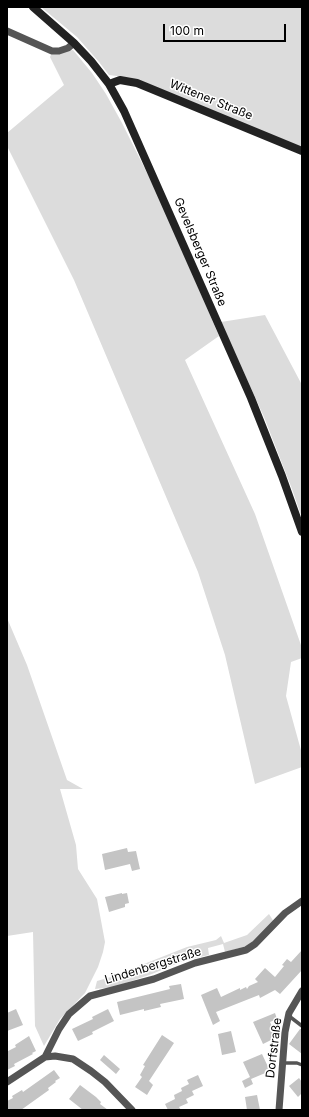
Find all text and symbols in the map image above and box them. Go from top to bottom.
scale bar [165,16,288,42]
text: 100 m [170,23,204,38]
street label: Wittener Straße [167,77,255,123]
street label: Gevelsberger Straße [171,196,229,308]
street label: Lindenbergstraße [103,944,203,988]
street label: Dorfstraße [263,1017,285,1079]

